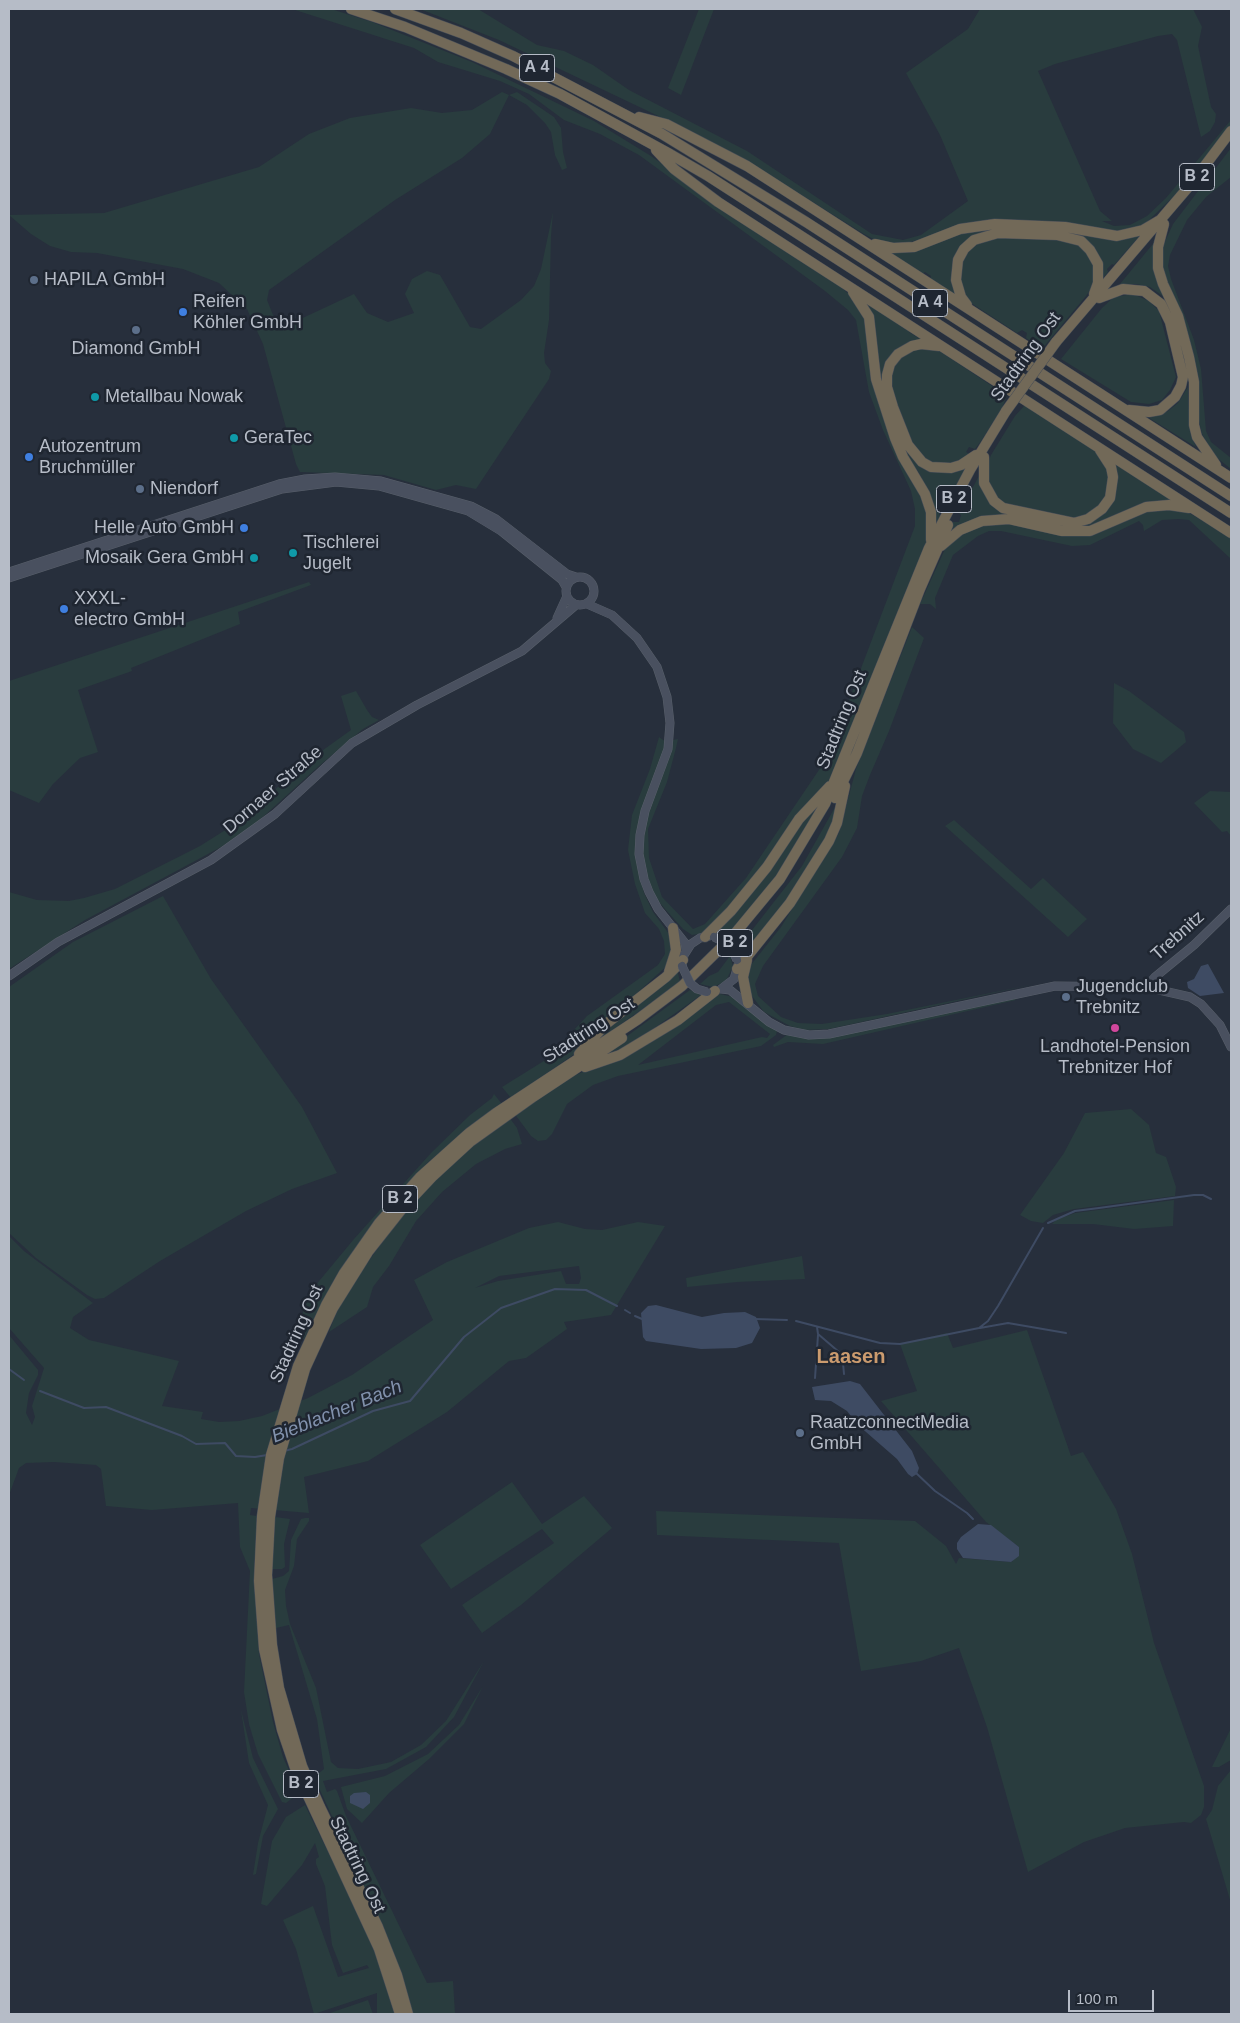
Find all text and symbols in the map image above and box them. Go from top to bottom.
road number: A 4 [520,54,554,82]
road number: B 2 [1180,163,1214,190]
place label: HAPILA GmbH [44,269,165,291]
marker: HAPILA GmbH [28,274,40,286]
road number: A 4 [912,290,948,316]
place label: Reifen Köhler GmbH [193,291,302,334]
marker: Reifen Köhler GmbH [177,306,189,318]
street label: Stadtring Ost [986,308,1066,406]
marker: Diamond GmbH [130,324,142,336]
place label: Diamond GmbH [71,338,201,360]
place label: Metallbau Nowak [105,386,243,408]
marker: Metallbau Nowak [89,391,101,403]
place label: GeraTec [244,427,312,449]
marker: GeraTec [228,432,240,444]
place label: Autozentrum Bruchmüller [39,436,141,478]
marker: Autozentrum Bruchmüller [23,451,35,463]
place label: Niendorf [150,478,218,500]
marker: Niendorf [134,483,146,495]
road number: B 2 [936,486,972,512]
place label: Helle Auto GmbH [94,517,234,539]
marker: Helle Auto GmbH [238,522,250,534]
place label: Tischlerei Jugelt [303,532,379,574]
place label: Mosaik Gera GmbH [85,547,244,569]
marker: Tischlerei Jugelt [287,547,299,559]
marker: Mosaik Gera GmbH [248,552,260,564]
place label: XXXL- electro GmbH [74,588,185,630]
marker: XXXL- electro GmbH [58,603,70,615]
street label: Stadtring Ost [812,667,872,773]
street label: Dornaer Straße [219,741,327,839]
street label: Trebnitz [1147,906,1209,966]
road number: B 2 [718,930,752,956]
place label: Jugendclub Trebnitz [1076,976,1168,1019]
marker: Jugendclub Trebnitz [1060,991,1072,1003]
street label: Stadtring Ost [539,993,639,1069]
marker: Landhotel-Pension Trebnitzer Hof [1109,1022,1121,1034]
place label: Landhotel-Pension Trebnitzer Hof [1040,1036,1190,1078]
road number: B 2 [382,1186,418,1212]
street label: Stadtring Ost [266,1282,328,1386]
district label: Laasen [817,1345,885,1369]
water label: Bieblacher Bach [269,1376,405,1448]
place label: RaatzconnectMedia GmbH [810,1412,969,1455]
marker: RaatzconnectMedia GmbH [794,1427,806,1439]
road number: B 2 [284,1770,318,1798]
street label: Stadtring Ost [324,1813,390,1917]
scale bar [1070,1980,1156,2012]
text: 100 m [1076,1990,1118,2007]

